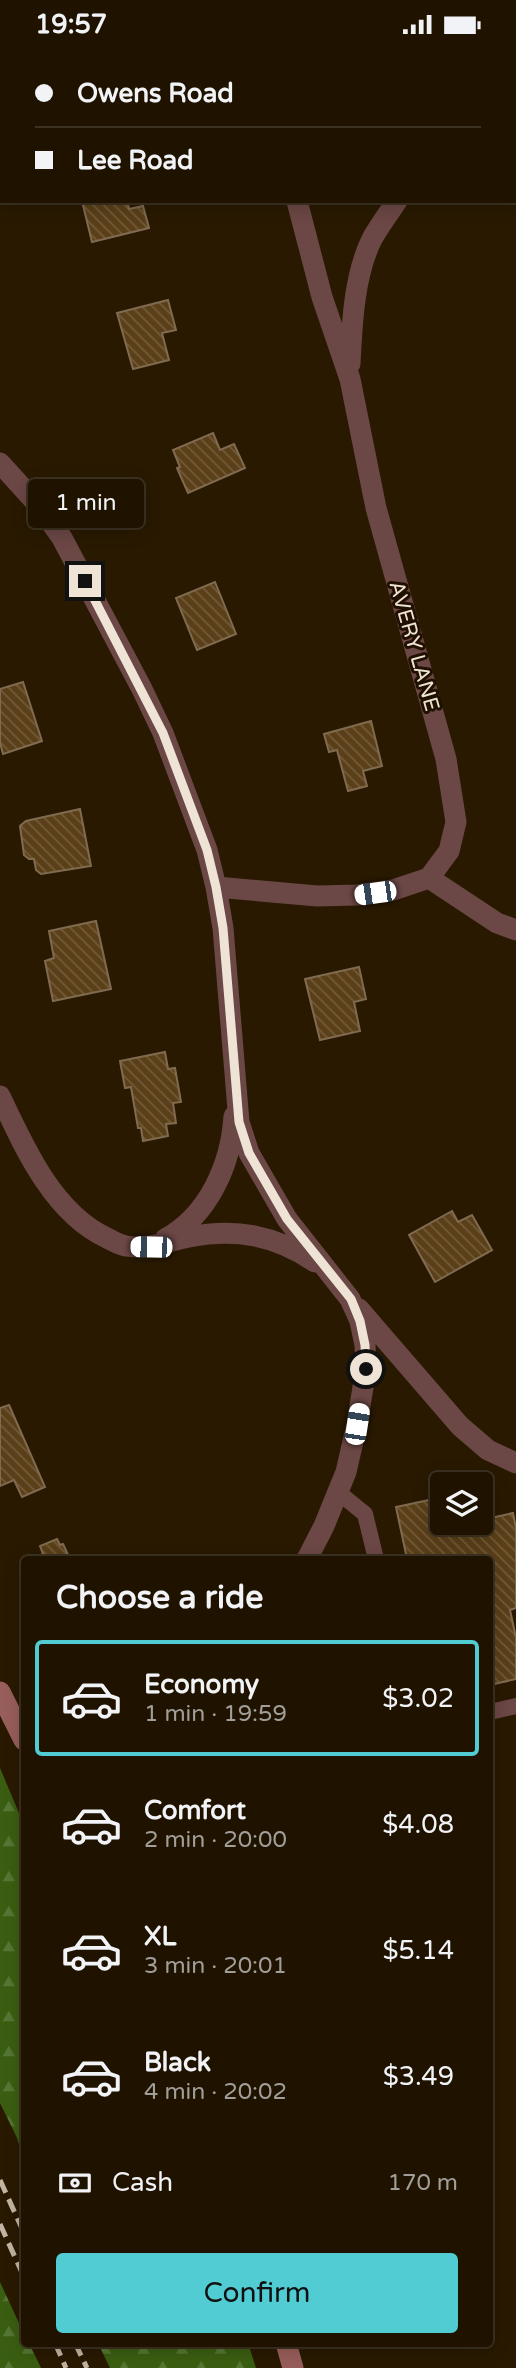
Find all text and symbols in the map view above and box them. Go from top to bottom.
text: 19:57 [35,9,107,40]
text: Owens Road [77,78,234,109]
text: Lee Road [77,145,194,176]
callout: 1 min [27,479,143,529]
text: 1 min [55,489,117,517]
route end [69,565,101,597]
street label: AVERY LANE [383,578,445,714]
car [353,880,398,906]
car [130,1236,173,1258]
route start [350,1353,382,1385]
car [344,1402,371,1446]
map controls [430,1472,493,1535]
button: layers [430,1472,493,1535]
text: Choose a ride [56,1579,263,1617]
icon: car [60,1667,123,1730]
text: Economy [144,1669,259,1700]
text: $3.02 [382,1683,454,1714]
text: 1 min · 19:59 [144,1700,287,1728]
icon: car [60,1793,123,1856]
text: Comfort [144,1795,246,1826]
text: $4.08 [382,1809,454,1840]
text: 2 min · 20:00 [144,1826,287,1854]
icon: car [60,1919,123,1982]
text: XL [144,1921,176,1952]
text: $5.14 [382,1935,454,1966]
text: 3 min · 20:01 [144,1952,287,1980]
icon: car [60,2045,123,2108]
text: Black [144,2047,211,2078]
text: $3.49 [383,2061,454,2092]
text: 4 min · 20:02 [144,2078,287,2106]
icon: cash [56,2164,94,2202]
text: Cash [112,2167,173,2198]
text: 170 m [388,2169,458,2197]
button: Confirm [56,2253,458,2333]

